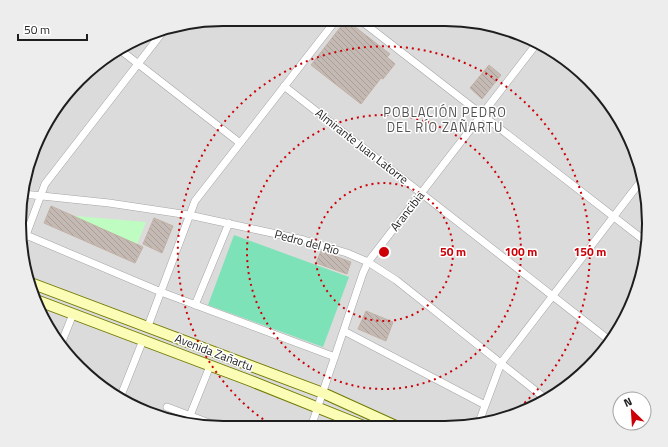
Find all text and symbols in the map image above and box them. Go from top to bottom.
scale bar [18,16,87,42]
text: 50 m [24,20,50,39]
district label: POBLACIÓN PEDRO DEL RÍO ZAÑARTU [383,102,507,137]
street label: Almirante Juan Latorre [311,104,413,188]
street label: Arancibia [385,187,429,235]
street label: Pedro del Río [272,224,342,260]
text: 50 m [440,242,466,261]
text: 100 m [505,242,537,261]
text: 150 m [574,242,606,261]
centre of rings [377,245,391,259]
street label: Avenida Zañartu [172,328,256,376]
north arrow [612,391,652,431]
text: N [621,393,635,411]

